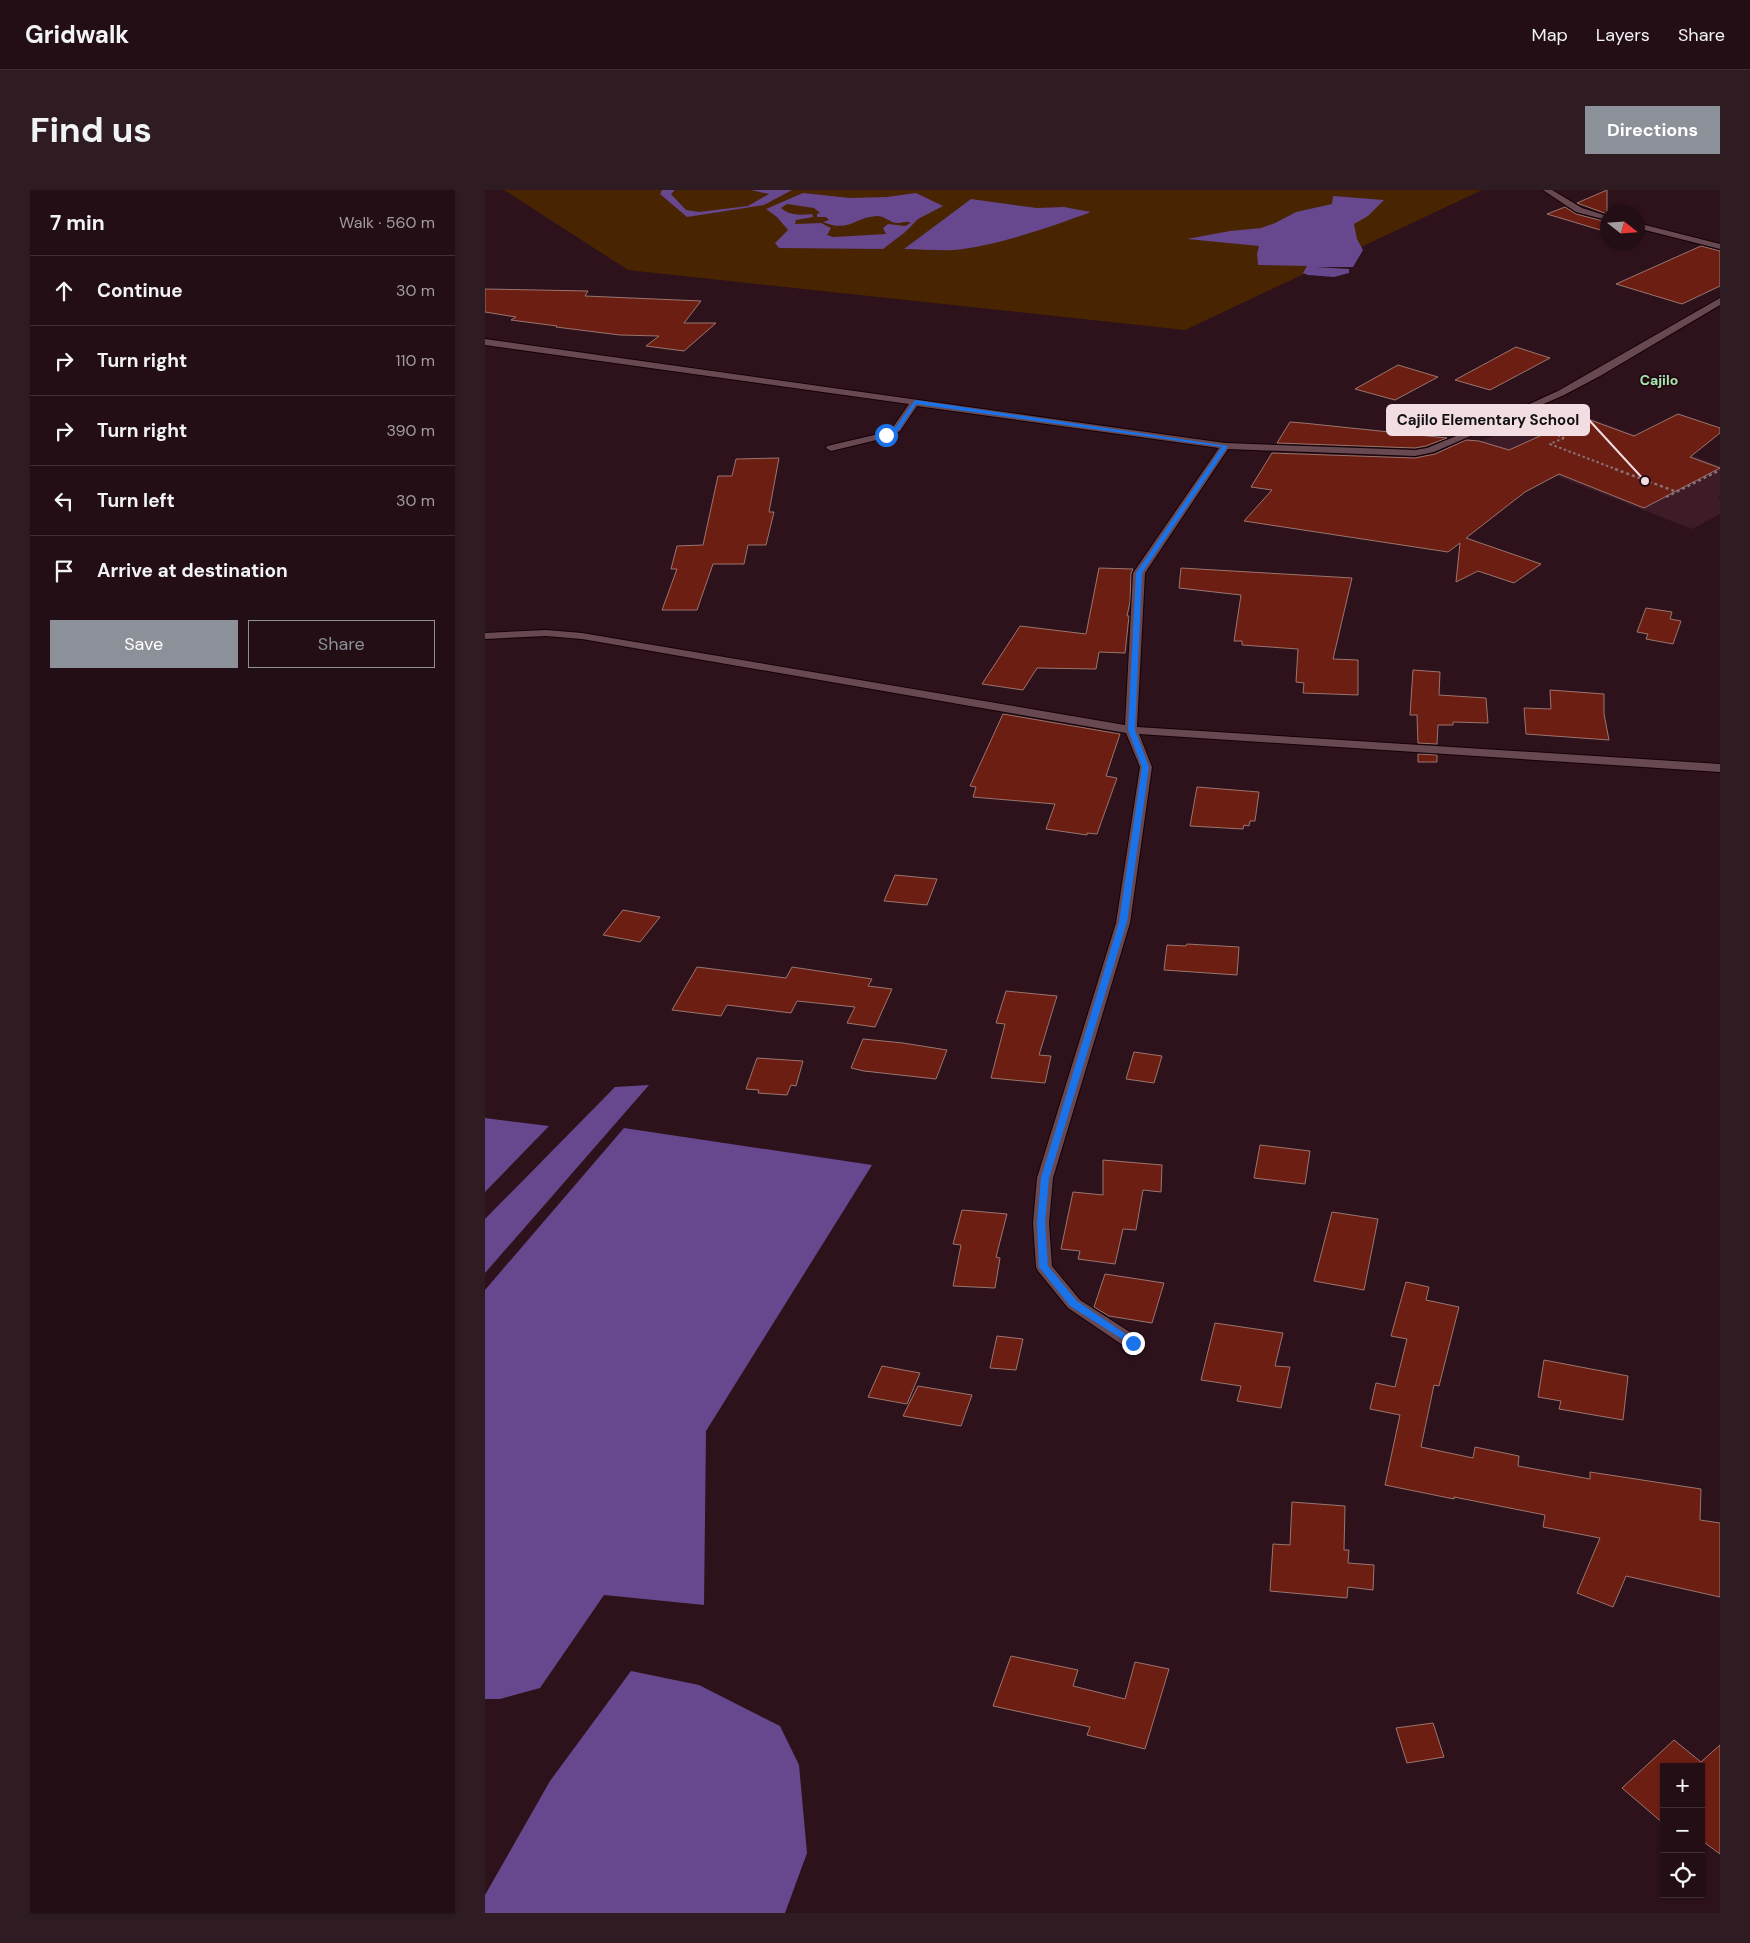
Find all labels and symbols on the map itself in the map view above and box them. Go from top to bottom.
north arrow [1600,205,1645,250]
district label: Cajilo [1640,371,1678,389]
callout: Cajilo Elementary School [1387,405,1589,435]
text: Cajilo Elementary School [1397,410,1579,430]
route start [875,424,898,447]
route end [1122,1332,1145,1355]

